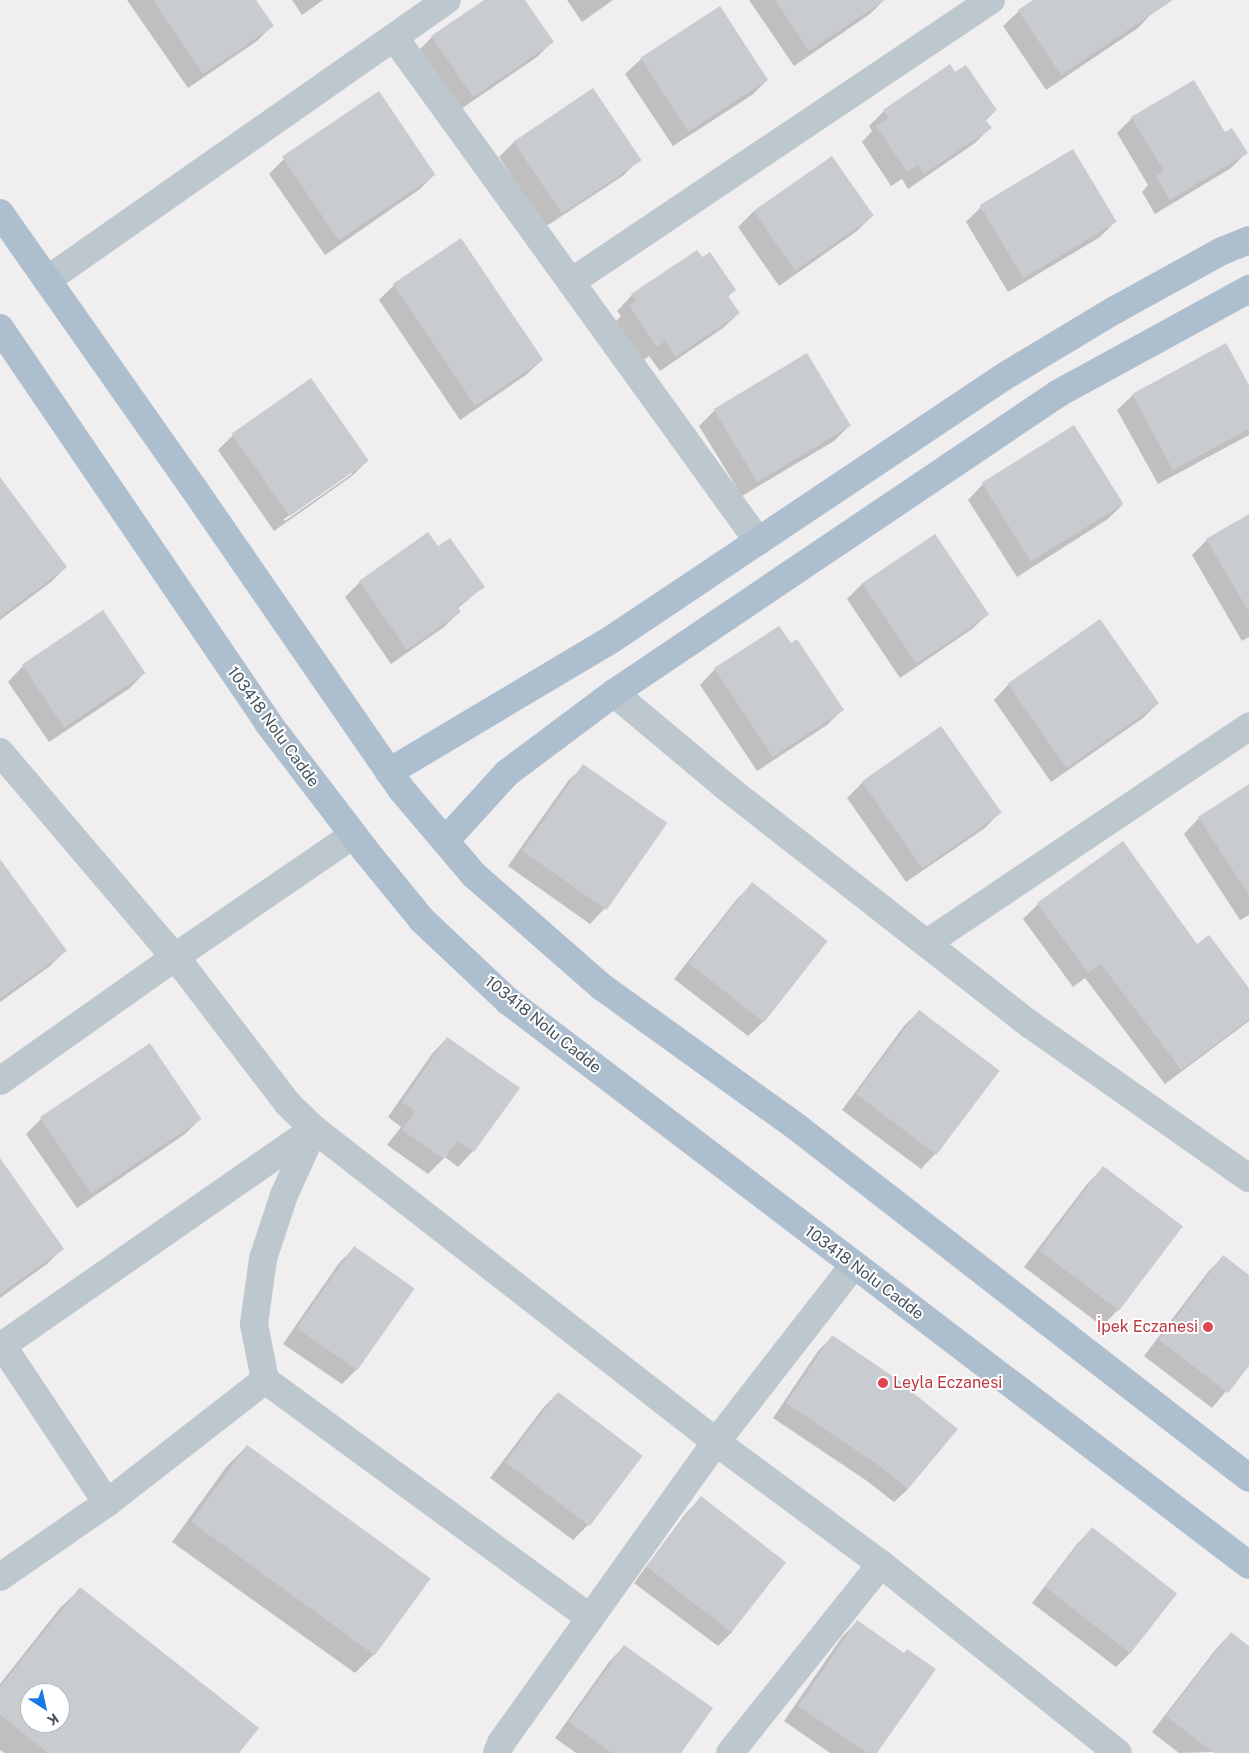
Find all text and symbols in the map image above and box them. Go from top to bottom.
street label: 103418 Nolu Cadde [223,663,323,791]
street label: 103418 Nolu Cadde [481,972,605,1078]
street label: 103418 Nolu Cadde [801,1222,927,1324]
place label: İpek Eczanesi [1097,1317,1198,1337]
marker: İpek Eczanesi [1202,1321,1214,1333]
place label: Leyla Eczanesi [893,1373,1002,1393]
marker: Leyla Eczanesi [877,1377,889,1389]
north arrow [20,1683,70,1733]
text: K [44,1710,62,1729]

